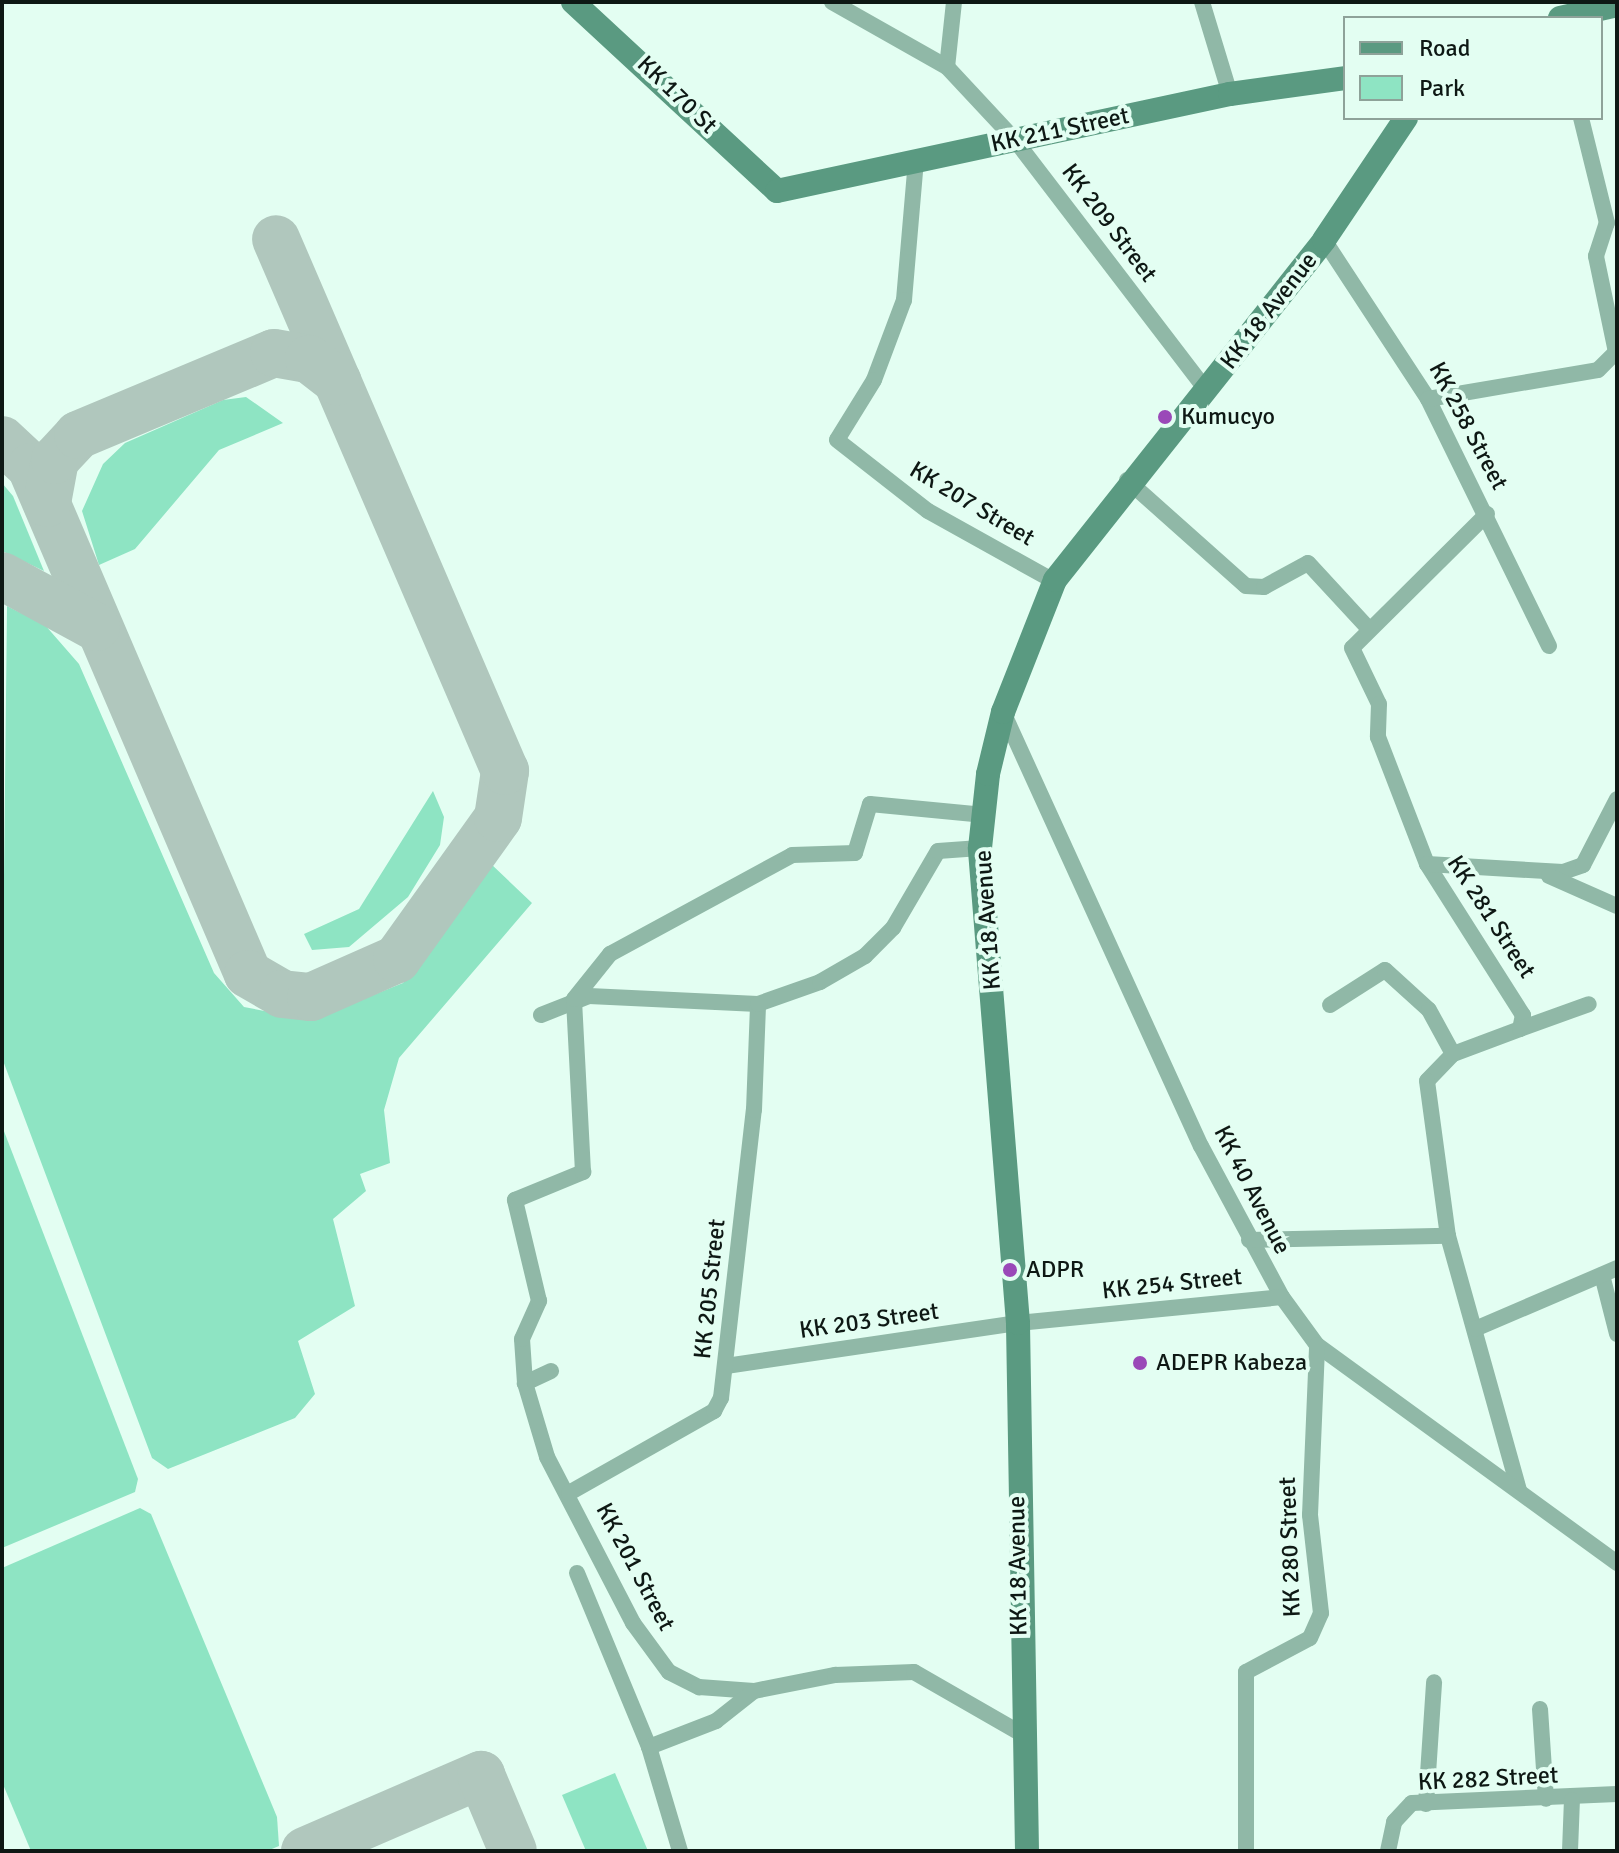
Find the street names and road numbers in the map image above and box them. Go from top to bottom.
street label: KK 170 St [631,50,723,140]
street label: KK 211 Street [988,101,1132,159]
street label: KK 209 Street [1055,158,1163,288]
street label: KK 18 Avenue [1215,247,1323,375]
street label: KK 258 Street [1422,357,1514,495]
street label: KK 207 Street [904,455,1040,553]
street label: KK 18 Avenue [969,849,1007,991]
street label: KK 281 Street [1441,850,1541,984]
street label: KK 40 Avenue [1207,1121,1297,1259]
street label: KK 205 Street [688,1218,732,1360]
street label: KK 254 Street [1101,1262,1243,1306]
street label: KK 203 Street [797,1297,941,1345]
street label: KK 280 Street [1273,1476,1307,1618]
street label: KK 18 Avenue [1002,1496,1034,1636]
street label: KK 201 Street [589,1498,681,1636]
street label: KK 282 Street [1417,1761,1559,1797]

